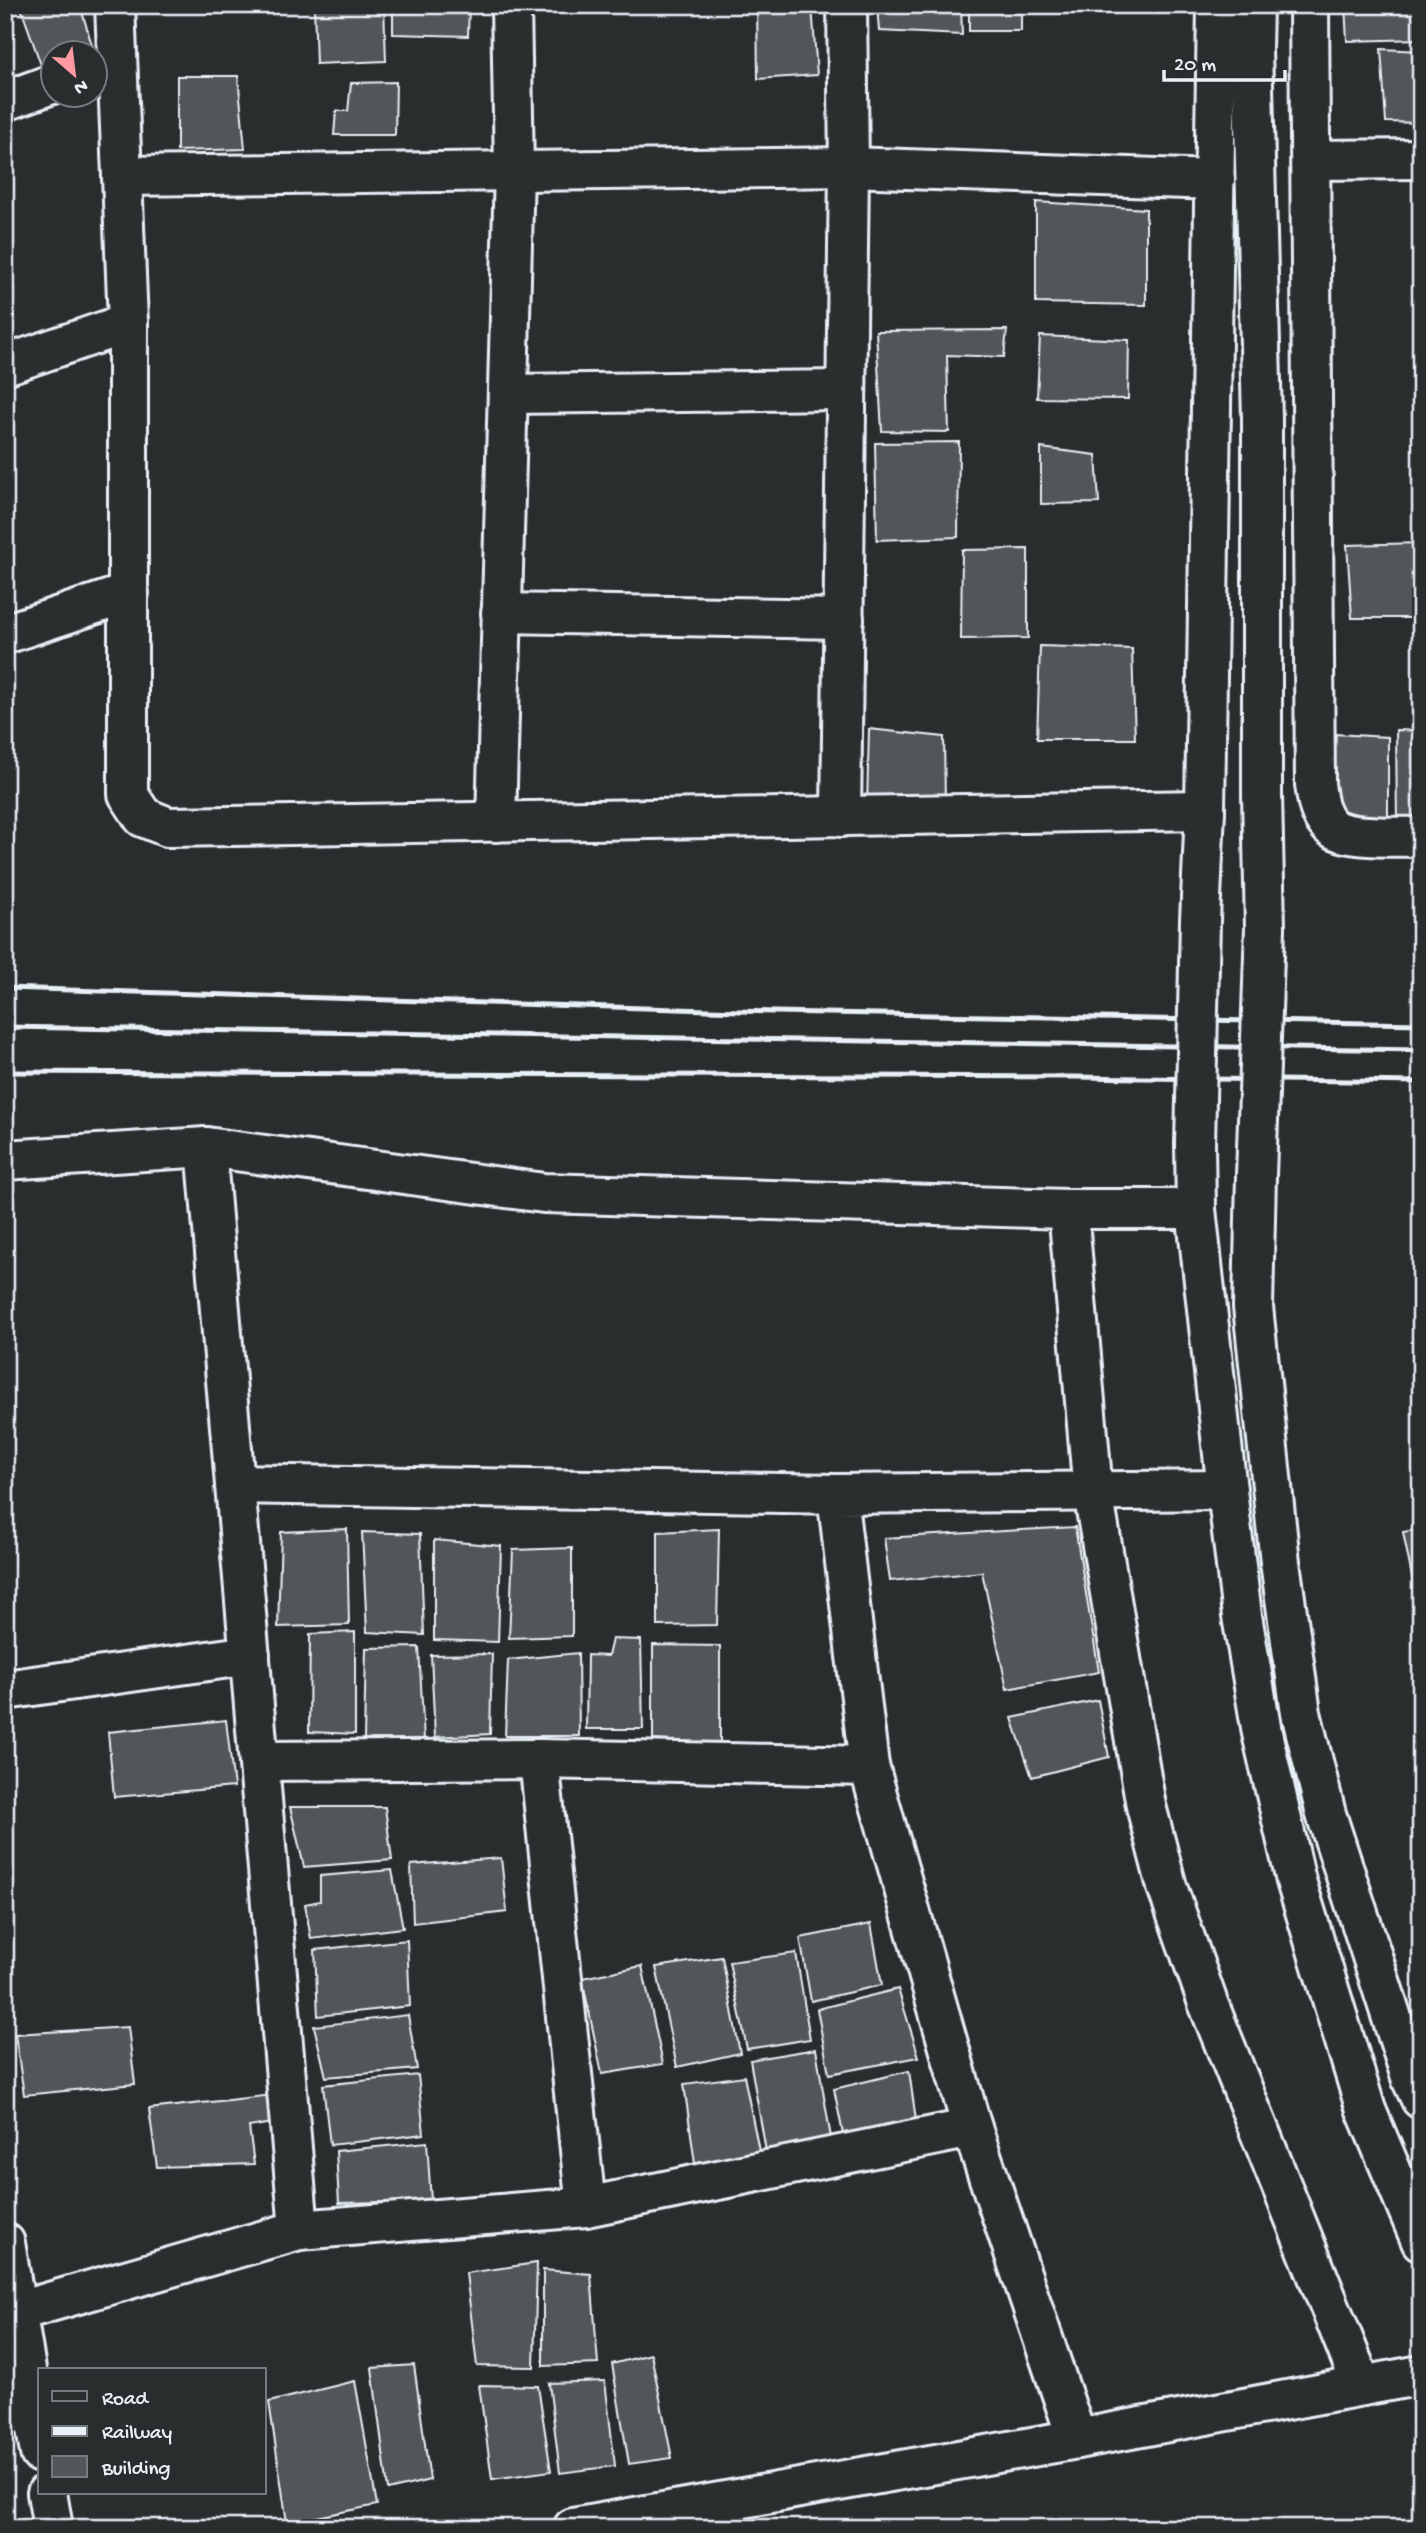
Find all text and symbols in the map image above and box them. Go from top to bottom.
north arrow [38,38,108,108]
scale bar [1164,38,1284,82]
text: 20 m [1174,54,1216,79]
text: N [69,73,91,99]
legend [38,2368,266,2494]
text: Road [102,2388,150,2413]
text: Railway [102,2422,172,2447]
text: Building [101,2458,171,2483]

